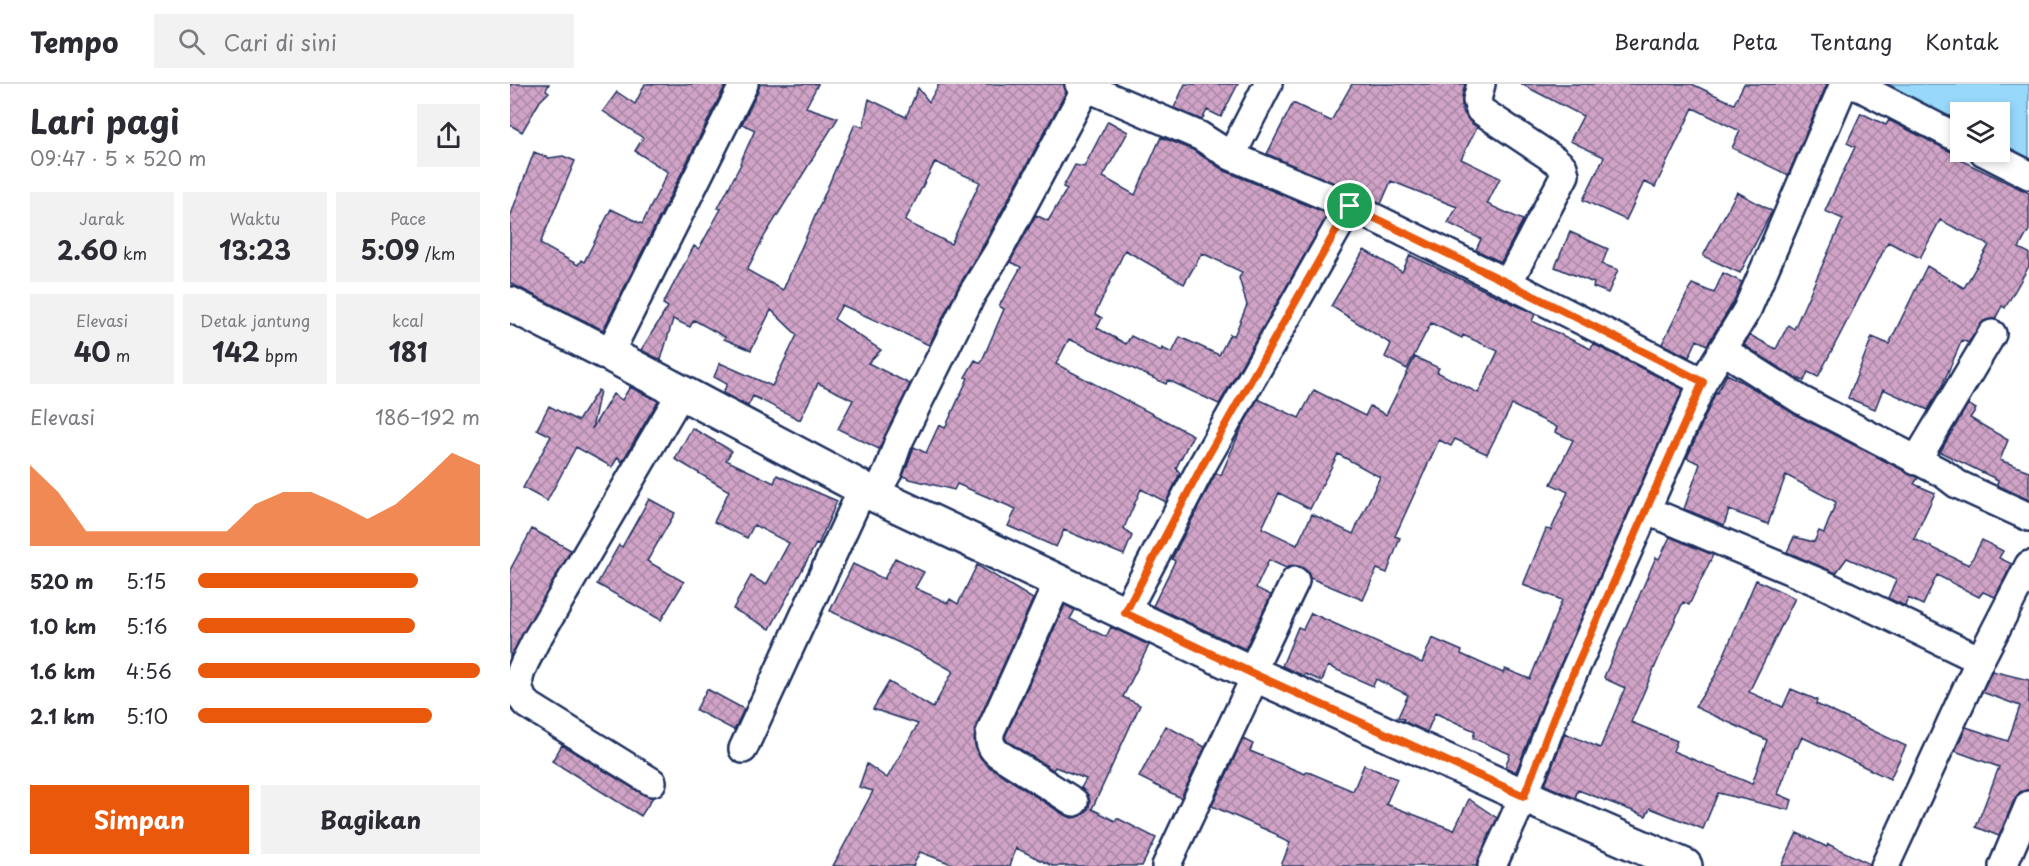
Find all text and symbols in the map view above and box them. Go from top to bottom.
search box [154,14,574,68]
text: Tempo [30,20,118,63]
icon: search [175,25,208,58]
text: Cari di sini [223,25,337,58]
text: Beranda [1614,25,1699,57]
text: Peta [1732,25,1777,57]
text: Tentang [1810,25,1892,57]
text: Kontak [1925,25,1999,57]
text: Lari pagi [30,95,180,145]
map controls [1950,102,2010,162]
button: layers [1950,102,2010,162]
button: share [417,104,480,167]
text: 09:47 · 5 × 520 m [30,143,206,173]
pin [1324,180,1375,231]
icon: arrive [1333,189,1366,222]
text: Jarak [79,206,125,230]
text: Waktu [230,206,280,230]
text: Pace [390,206,426,230]
text: 2.60 [57,230,118,269]
text: 13:23 [219,230,291,269]
text: 5:09 [361,230,420,269]
text: km [118,241,147,265]
text: /km [420,241,455,265]
text: Elevasi [76,308,128,332]
text: Detak jantung [200,308,310,332]
text: kcal [392,308,424,332]
text: 40 [74,332,111,371]
text: 142 [212,332,260,371]
text: 181 [388,332,428,371]
text: m [111,343,130,367]
text: bpm [260,343,298,367]
text: Elevasi [30,402,95,432]
text: 186–192 m [375,402,480,432]
text: 520 m [30,566,94,596]
text: 5:15 [126,566,166,596]
text: 1.0 km [30,611,97,641]
text: 5:16 [126,611,168,641]
text: 1.6 km [30,656,95,686]
text: 4:56 [126,656,172,686]
text: 2.1 km [30,701,95,731]
text: 5:10 [126,701,168,731]
button: Simpan [30,785,249,854]
button: Bagikan [261,785,480,854]

